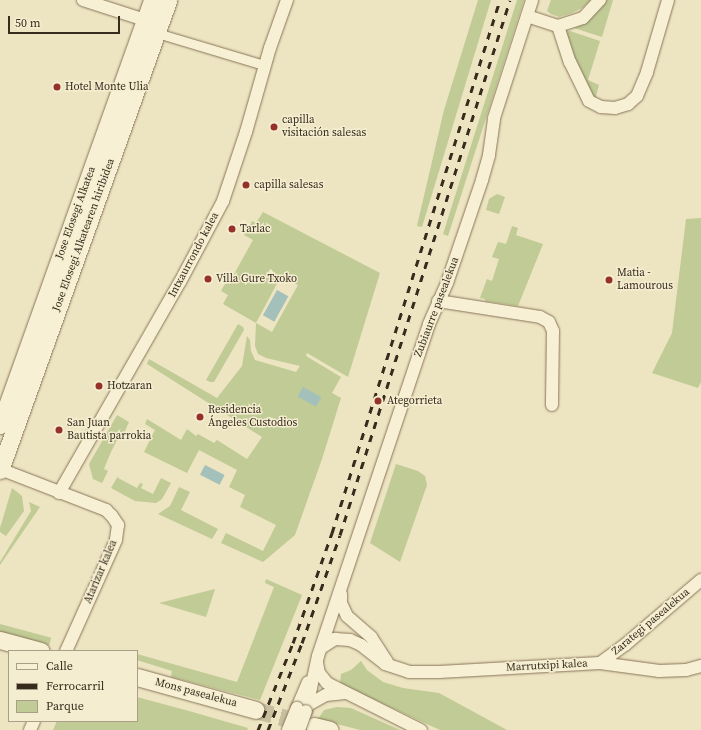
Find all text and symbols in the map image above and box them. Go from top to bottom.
scale bar [10,8,122,34]
text: 50 m [15,15,41,31]
place label: Hotel Monte Ulia [65,80,149,94]
marker: Hotel Monte Ulia [52,82,62,92]
place label: capilla visitación salesas [282,114,366,140]
marker: capilla visitación salesas [269,122,279,132]
street label: Jose Elosegi Alkatearen hiribidea [50,157,118,313]
street label: Jose Elosegi Alkatea [53,165,99,261]
place label: capilla salesas [254,178,323,192]
marker: capilla salesas [241,180,251,190]
street label: Intxaurrondo kalea [166,210,222,300]
place label: Tarlac [240,222,270,236]
marker: Tarlac [227,224,237,234]
street label: Zubiaurre pasealekua [412,255,462,359]
place label: Matia - Lamourous [617,267,673,293]
place label: Villa Gure Txoko [216,272,297,286]
marker: Villa Gure Txoko [203,274,213,284]
marker: Matia - Lamourous [604,275,614,285]
place label: Hotzaran [107,379,152,393]
marker: Hotzaran [94,381,104,391]
place label: Ategorrieta [387,394,442,408]
marker: Ategorrieta [372,395,384,407]
place label: Residencia Ángeles Custodios [208,404,297,430]
marker: Residencia Ángeles Custodios [195,412,205,422]
place label: San Juan Bautista parrokia [67,417,151,443]
marker: San Juan Bautista parrokia [54,425,64,435]
street label: Atarizar kalea [82,538,120,606]
street label: Zarategi pasealekua [610,586,692,658]
legend [8,650,138,722]
street label: Marrutxipi kalea [506,657,588,675]
text: Calle [46,658,73,674]
street label: Mons pasealekua [154,676,238,710]
text: Ferrocarril [46,678,104,694]
text: Parque [46,698,84,714]

